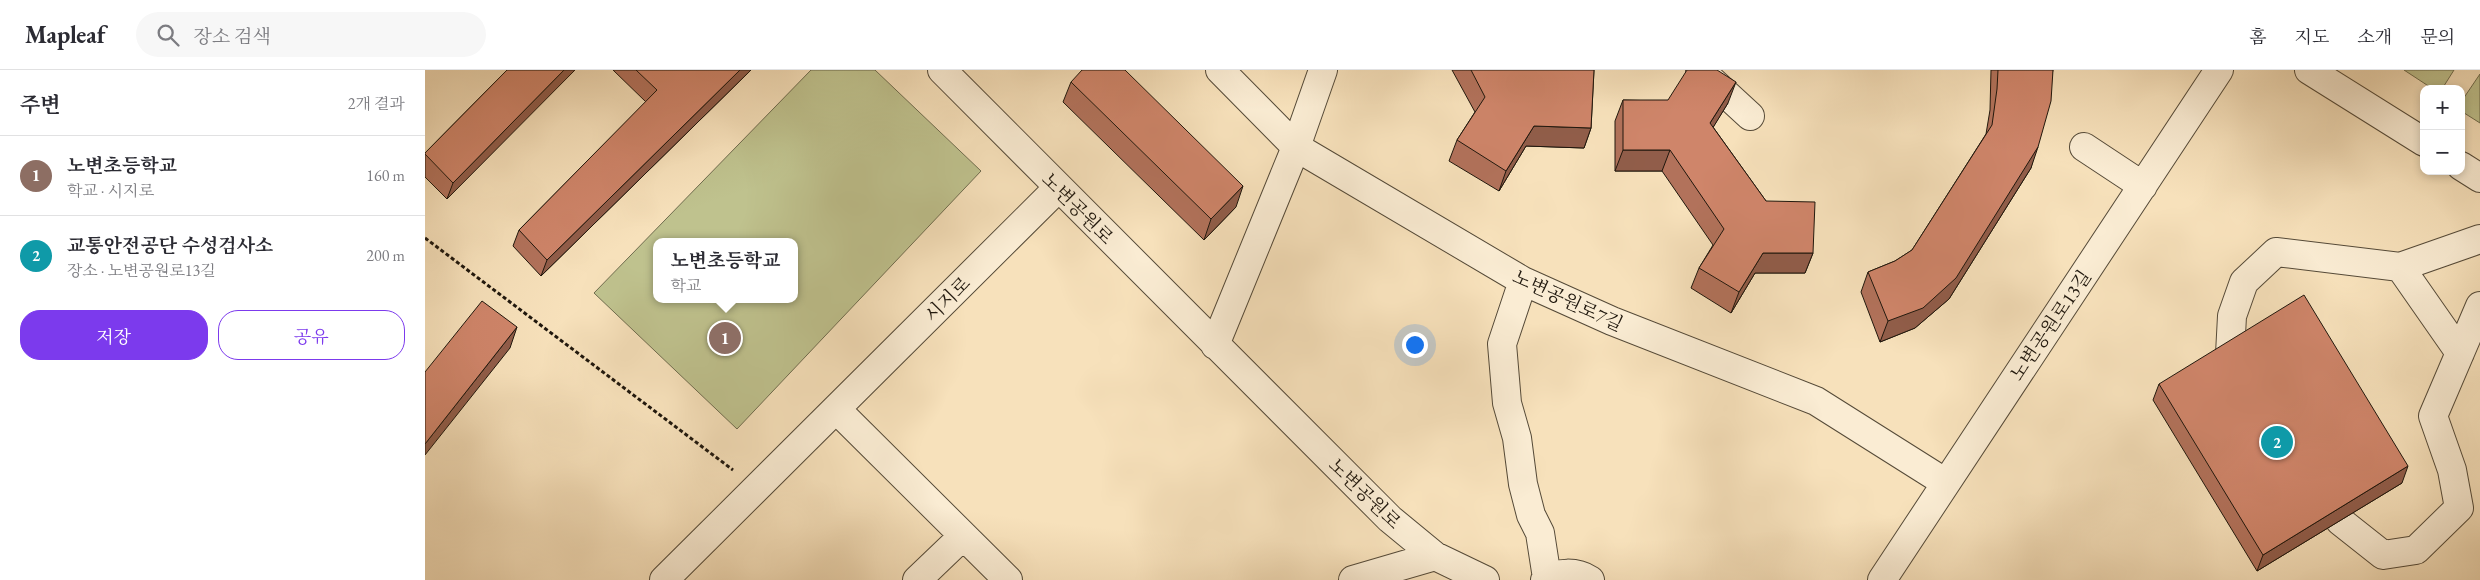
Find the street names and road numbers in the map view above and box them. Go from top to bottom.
street label: 노변공원로 [1036,167,1119,250]
street label: 노변공원로7길 [1508,264,1627,337]
street label: 노변공원로13길 [2004,265,2097,385]
street label: 시지로 [919,271,976,328]
street label: 노변공원로 [1323,452,1406,534]

